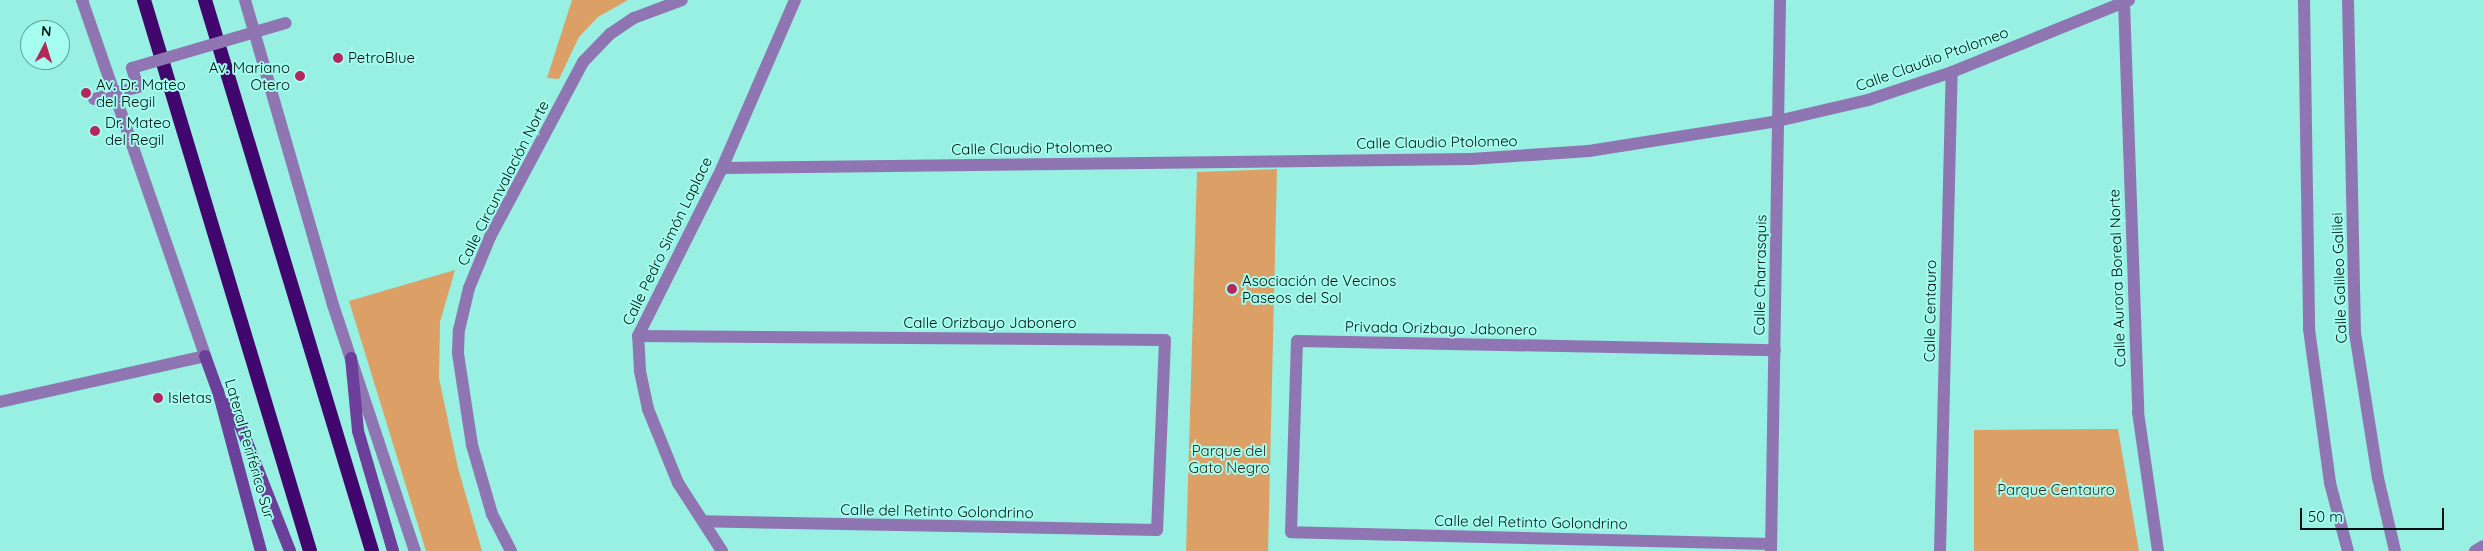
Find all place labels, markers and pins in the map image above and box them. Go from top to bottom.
place label: PetroBlue [348,49,415,67]
marker: PetroBlue [332,52,344,64]
place label: Av. Mariano Otero [209,58,290,93]
marker: Av. Mariano Otero [294,70,306,82]
place label: Av. Dr. Mateo del Regil [96,75,186,110]
marker: Av. Dr. Mateo del Regil [80,87,92,99]
place label: Dr. Mateo del Regil [105,113,171,148]
marker: Dr. Mateo del Regil [89,125,101,137]
place label: Asociación de Vecinos Paseos del Sol [1242,271,1396,306]
marker: Asociación de Vecinos Paseos del Sol [1226,283,1238,295]
place label: Isletas [168,389,212,407]
marker: Isletas [152,392,164,404]

